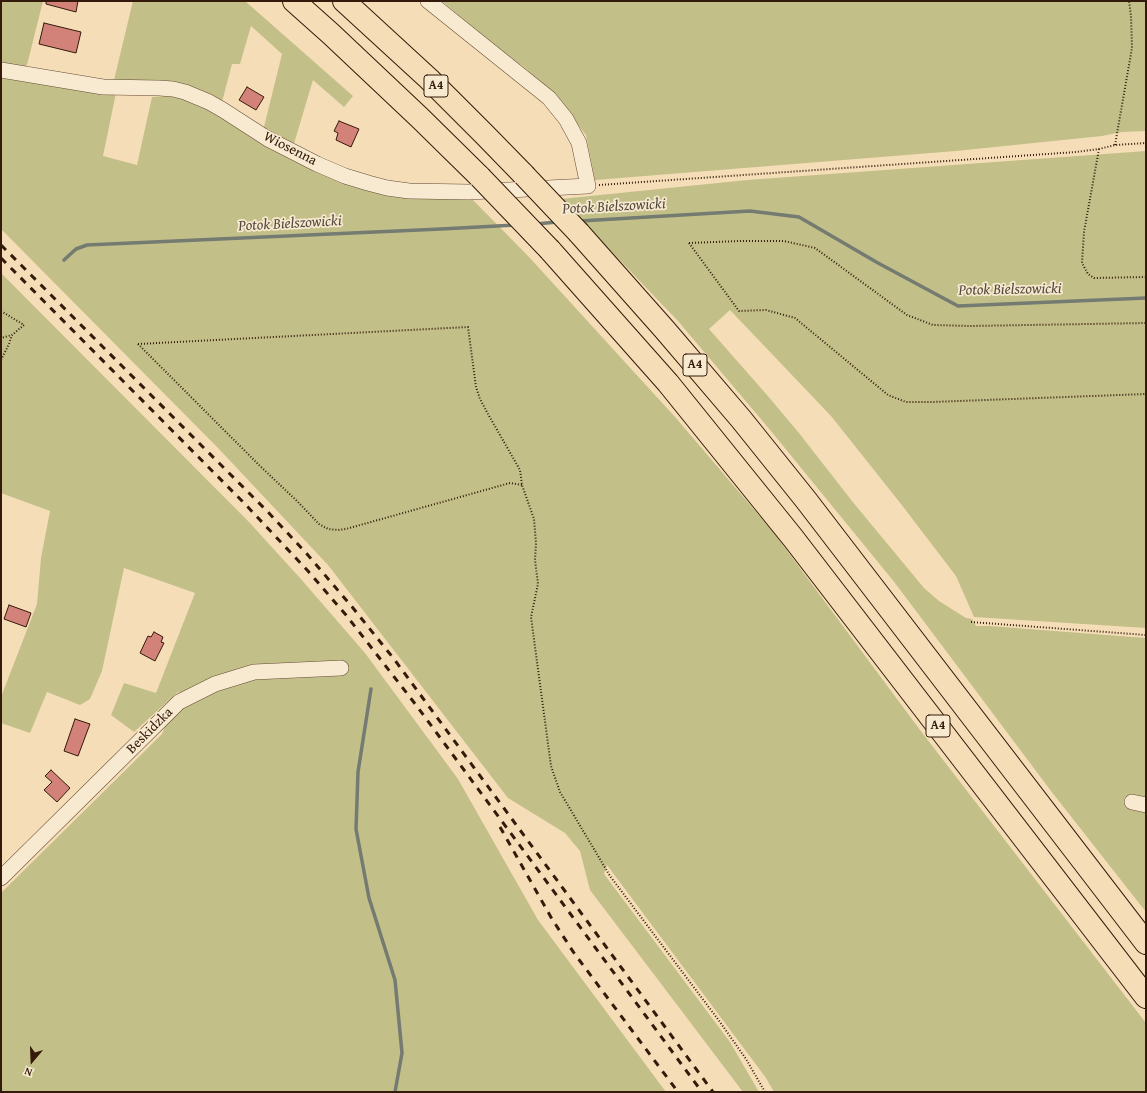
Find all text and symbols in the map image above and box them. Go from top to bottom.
road number: A4 [424,75,448,97]
street label: Wiosenna [261,128,319,170]
water label: Potok Bielszowicki [562,195,666,219]
water label: Potok Bielszowicki [238,212,342,236]
water label: Potok Bielszowicki [958,280,1062,300]
road number: A4 [683,354,707,376]
street label: Beskidzka [123,704,177,758]
road number: A4 [926,715,950,737]
north arrow [12,1041,52,1081]
text: N [22,1064,34,1081]

